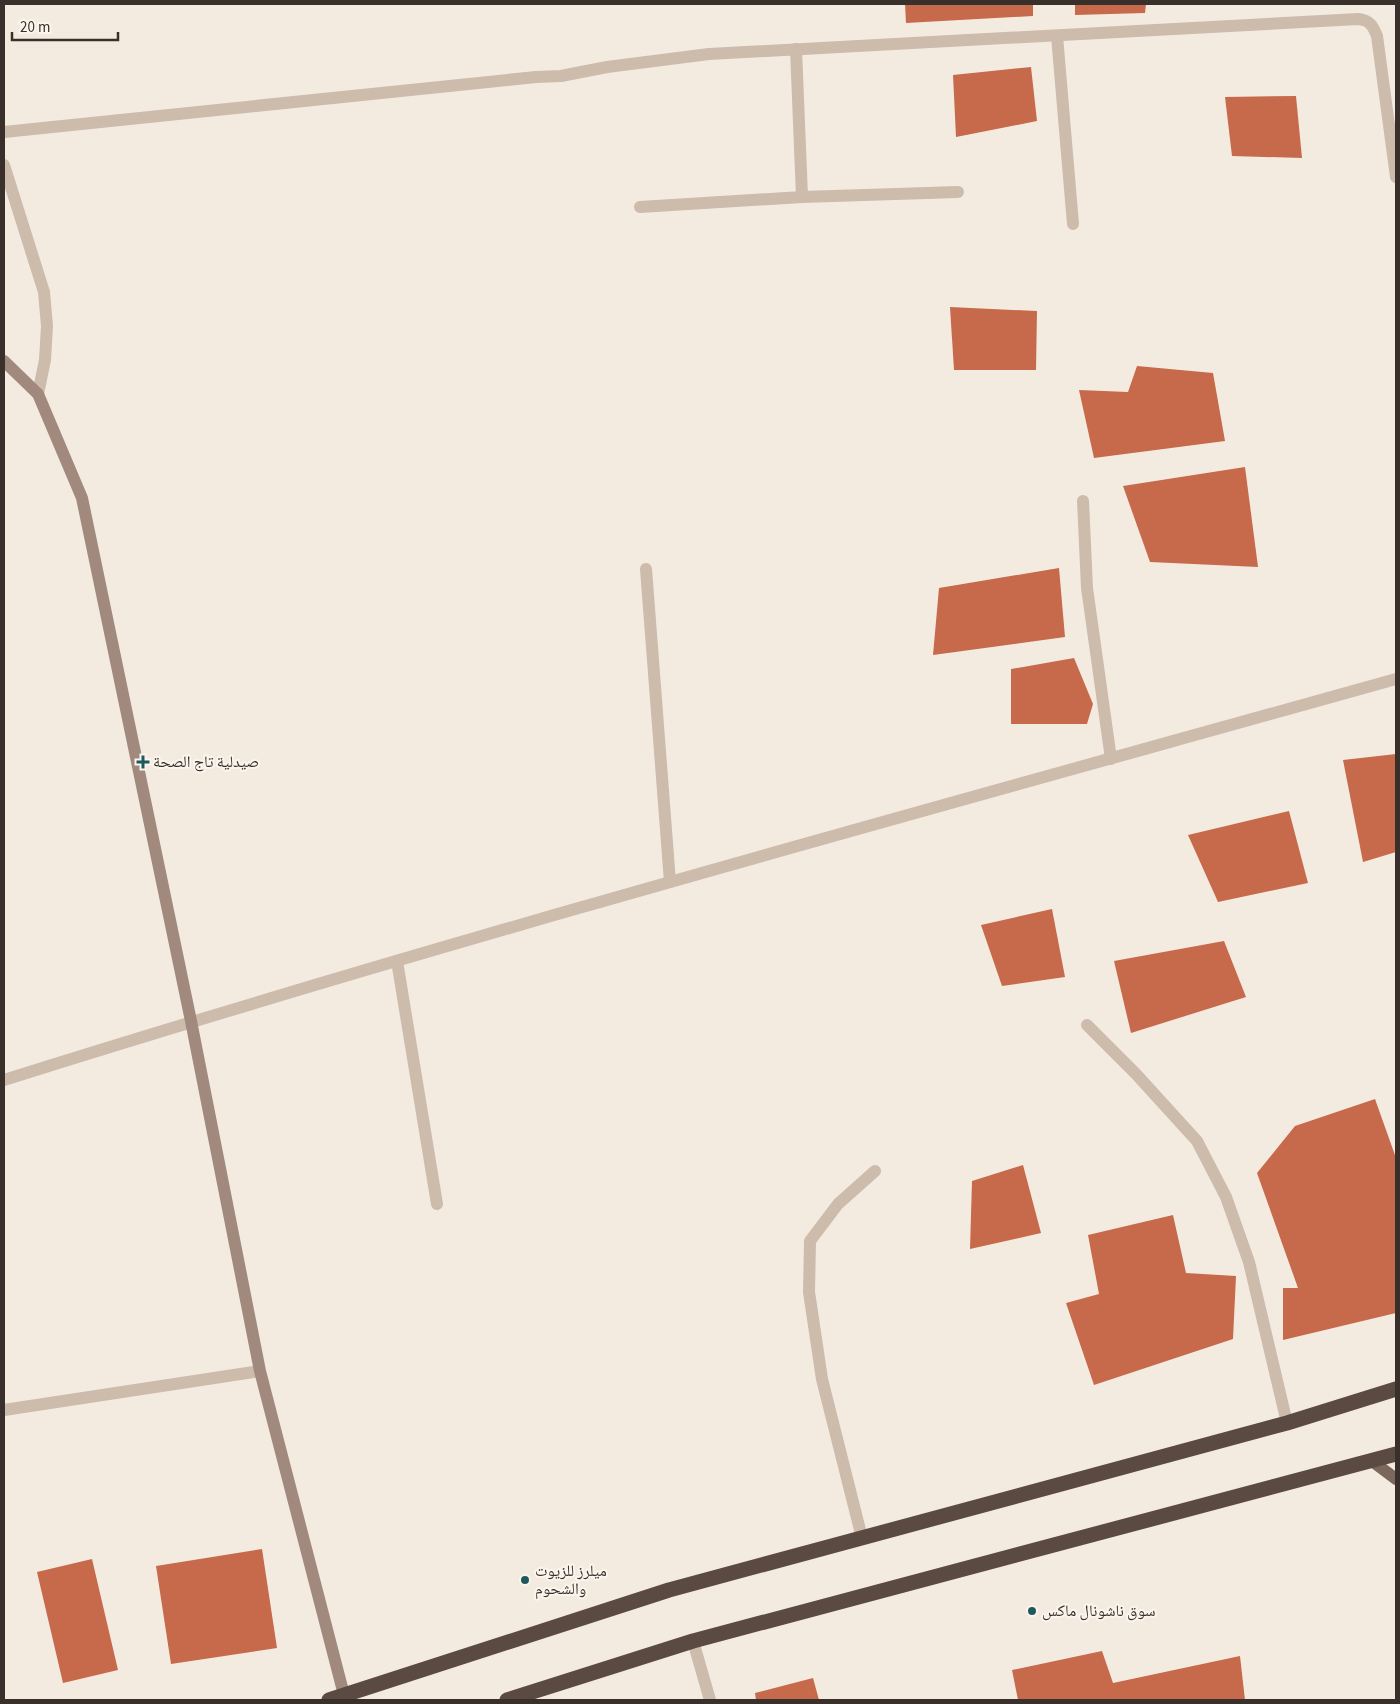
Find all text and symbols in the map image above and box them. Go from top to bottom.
scale bar [12,10,119,42]
text: 20 m [20,17,50,38]
place label: صيدلية تاج الصحة [153,751,259,773]
marker: صيدلية تاج الصحة [137,756,149,768]
place label: ميلرز للزيوت والشحوم [535,1560,607,1600]
marker: ميلرز للزيوت والشحوم [519,1574,531,1586]
place label: سوق ناشونال ماكس [1042,1600,1155,1622]
marker: سوق ناشونال ماكس [1026,1605,1038,1617]

